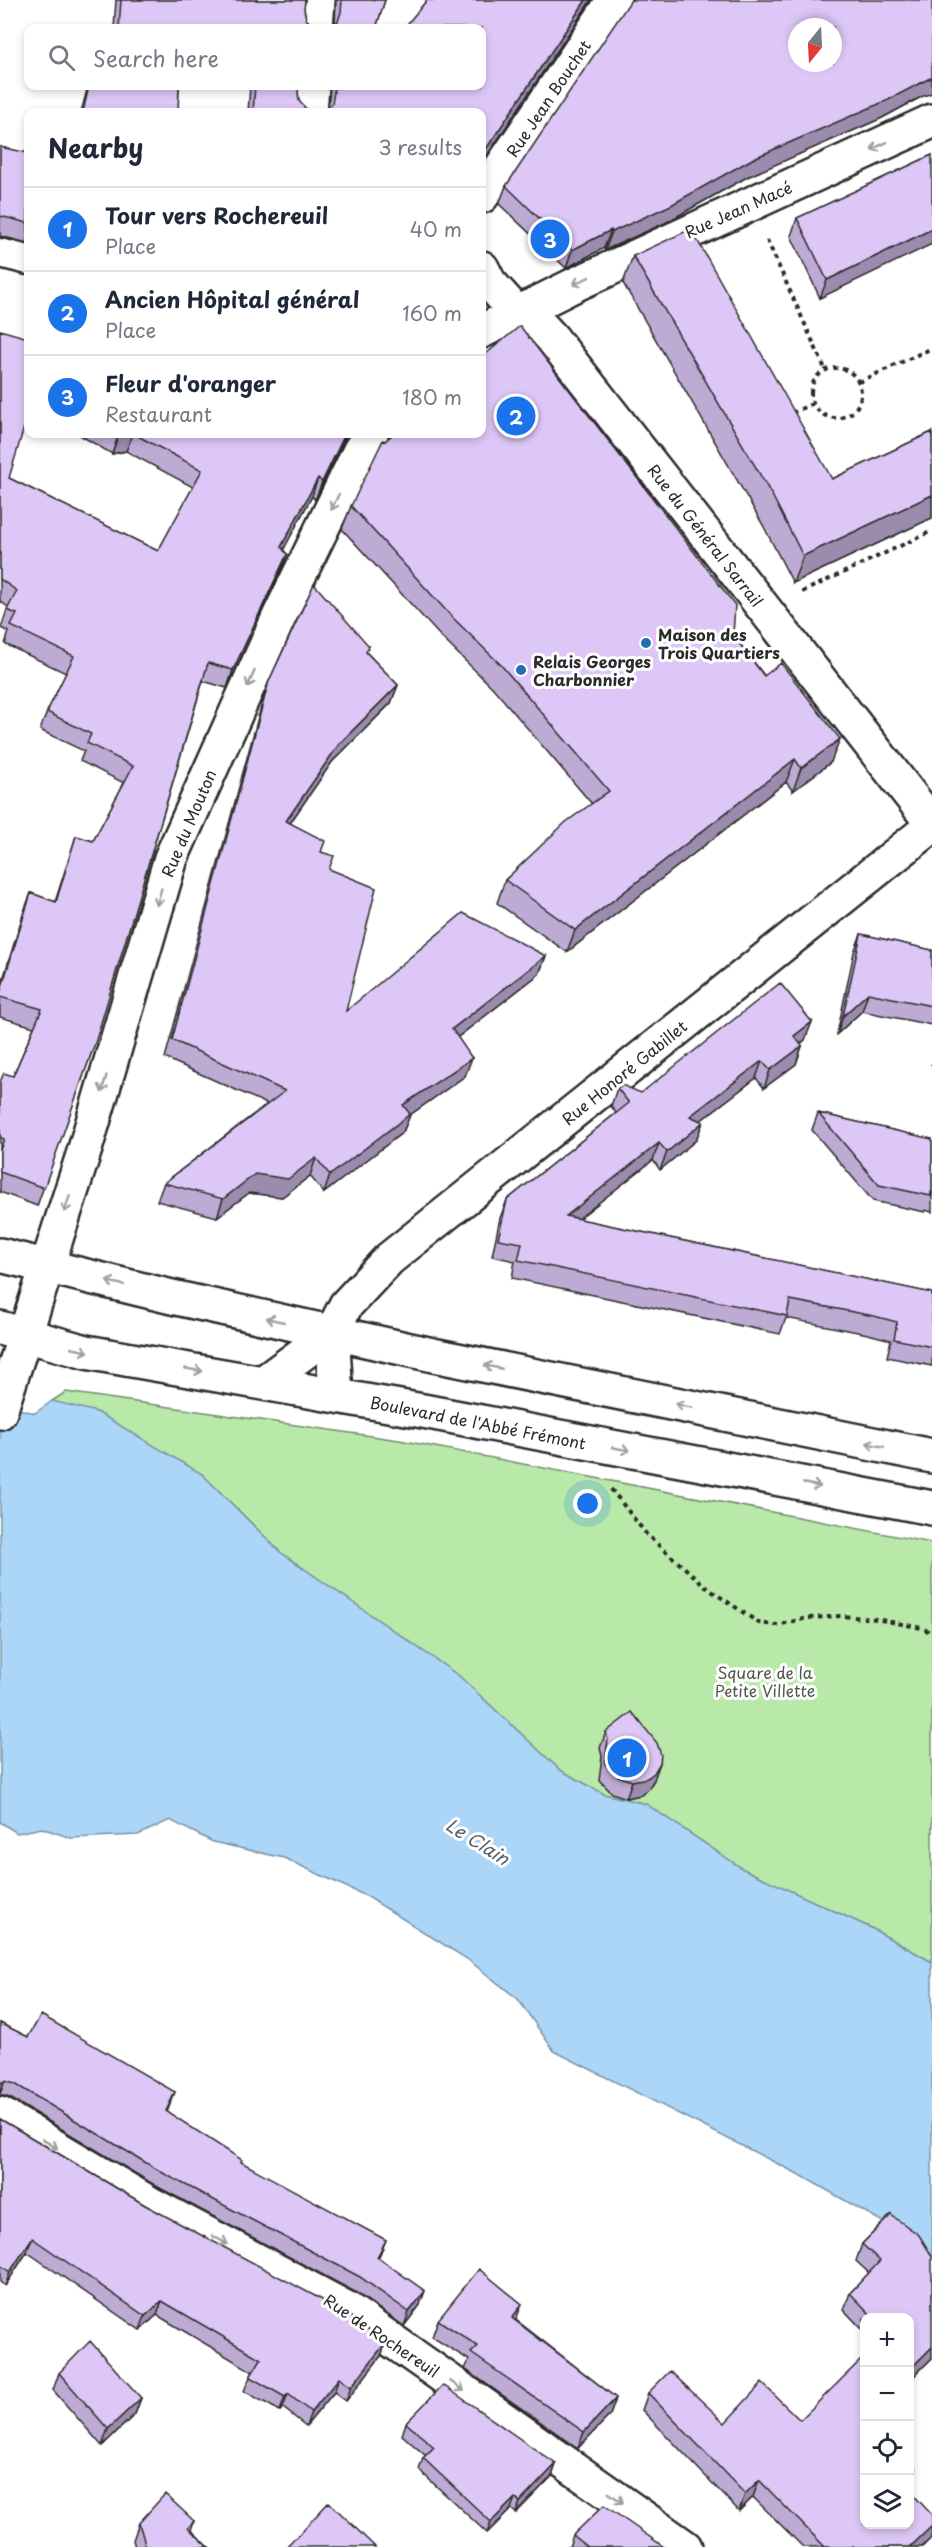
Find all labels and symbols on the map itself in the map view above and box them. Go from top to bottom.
north arrow [788,18,842,72]
street label: Rue Jean Bouchet [500,34,596,161]
one-way arrow [870,140,888,152]
street label: Rue Jean Macé [680,175,796,243]
pin: 3 [530,216,570,262]
one-way arrow [572,276,590,288]
pin: 2 [496,394,536,438]
street label: Rue du Général Sarrail [643,459,769,611]
one-way arrow [328,493,340,511]
place label: Maison des Trois Quartiers [658,622,780,664]
marker: Maison des Trois Quartiers [639,636,653,650]
place label: Relais Georges Charbonnier [533,649,651,691]
marker: Relais Georges Charbonnier [514,663,528,677]
one-way arrow [245,669,256,687]
street label: Rue du Mouton [155,765,221,881]
one-way arrow [153,887,164,906]
street label: Rue Honoré Gabillet [556,1014,692,1130]
one-way arrow [98,1074,109,1093]
one-way arrow [61,1194,72,1213]
one-way arrow [106,1277,125,1289]
one-way arrow [266,1313,285,1325]
one-way arrow [70,1345,89,1356]
one-way arrow [483,1361,503,1372]
one-way arrow [184,1365,204,1376]
street label: Boulevard de l'Abbé Frémont [368,1389,589,1455]
one-way arrow [674,1399,693,1411]
one-way arrow [865,1439,885,1450]
one-way arrow [610,1444,630,1455]
one-way arrow [802,1480,822,1491]
your location [573,1489,602,1518]
park label: Square de la Petite Villette [715,1660,815,1702]
pin: 1 [608,1736,646,1780]
water label: Le Clain [441,1811,516,1872]
one-way arrow [41,2138,58,2150]
one-way arrow [210,2235,228,2247]
street label: Rue de Rochereuil [320,2287,444,2383]
one-way arrow [448,2380,465,2392]
one-way arrow [608,2492,624,2505]

